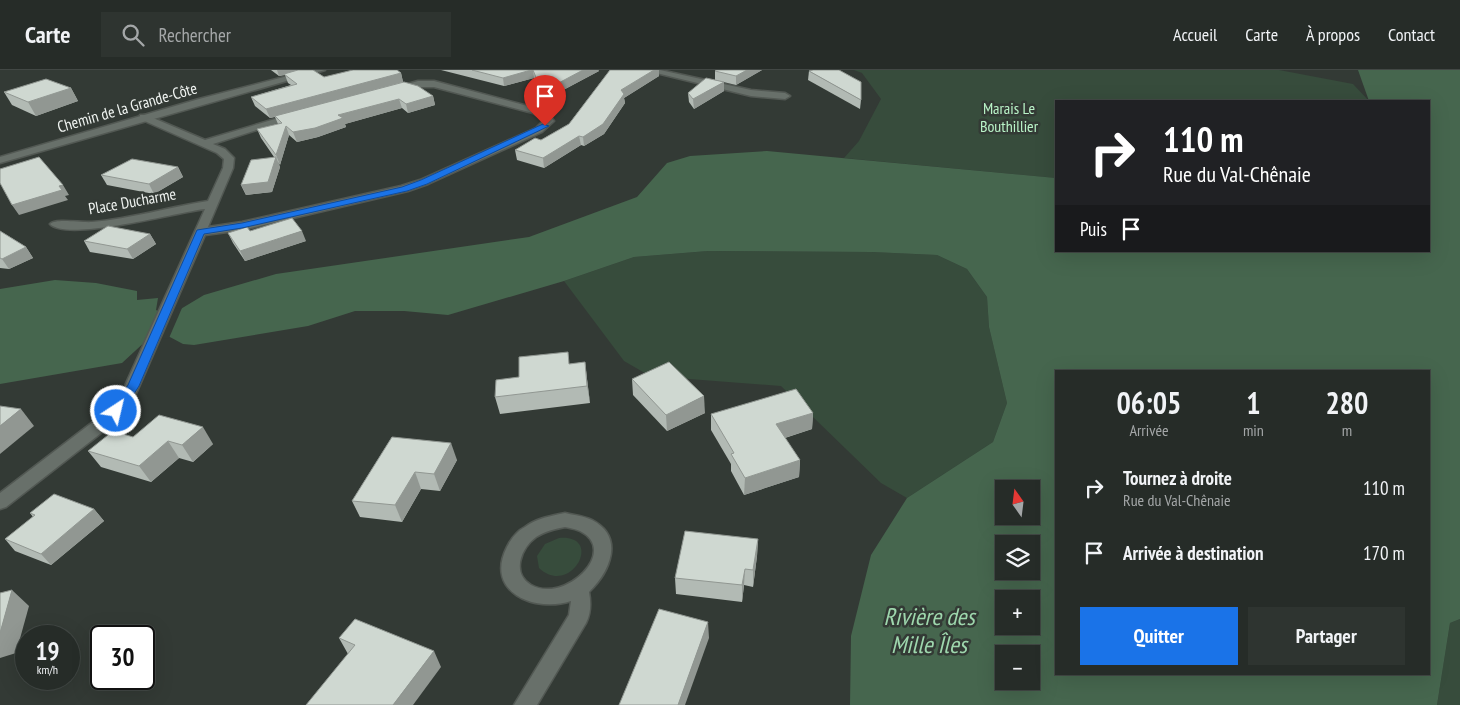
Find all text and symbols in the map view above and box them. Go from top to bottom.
search box [101,12,451,57]
text: Carte [25,19,71,50]
icon: search [119,21,147,49]
text: Rechercher [159,23,231,47]
text: Accueil [1173,23,1217,46]
text: Carte [1245,23,1278,46]
text: À propos [1306,23,1360,46]
text: Contact [1388,23,1435,46]
pin [524,75,566,126]
street label: Chemin de la Grande-Côte [55,78,199,136]
icon: arrive [531,82,559,110]
park label: Marais Le Bouthillier [980,98,1039,136]
text: 110 m [1163,116,1244,162]
icon: right [1080,120,1145,185]
text: Rue du Val-Chênaie [1163,160,1311,188]
street label: Place Ducharme [87,183,177,219]
icon: arrive [1117,215,1145,243]
text: Puis [1080,217,1107,241]
text: 06:05 [1117,383,1181,422]
text: 1 [1246,383,1261,422]
text: 280 [1325,383,1368,422]
position arrow [89,384,141,436]
text: Arrivée [1129,420,1169,440]
text: min [1243,420,1264,440]
text: m [1342,420,1352,440]
text: Tournez à droite [1123,466,1232,490]
icon: right [1080,474,1108,502]
text: 110 m [1363,476,1405,500]
north arrow [995,480,1040,525]
map controls [995,480,1040,690]
text: Rue du Val-Chênaie [1123,490,1231,510]
button: layers [995,535,1040,580]
icon: arrive [1080,539,1108,567]
text: Arrivée à destination [1123,541,1264,565]
text: 170 m [1363,541,1405,565]
button: + [995,590,1040,635]
water label: Rivière des Mille Îles [883,601,977,660]
button: Quitter [1080,607,1238,665]
button: Partager [1248,607,1405,665]
speed limit sign: 30 [90,625,155,690]
text: 19 [36,635,59,667]
button: − [995,645,1040,690]
text: km/h [37,662,58,677]

